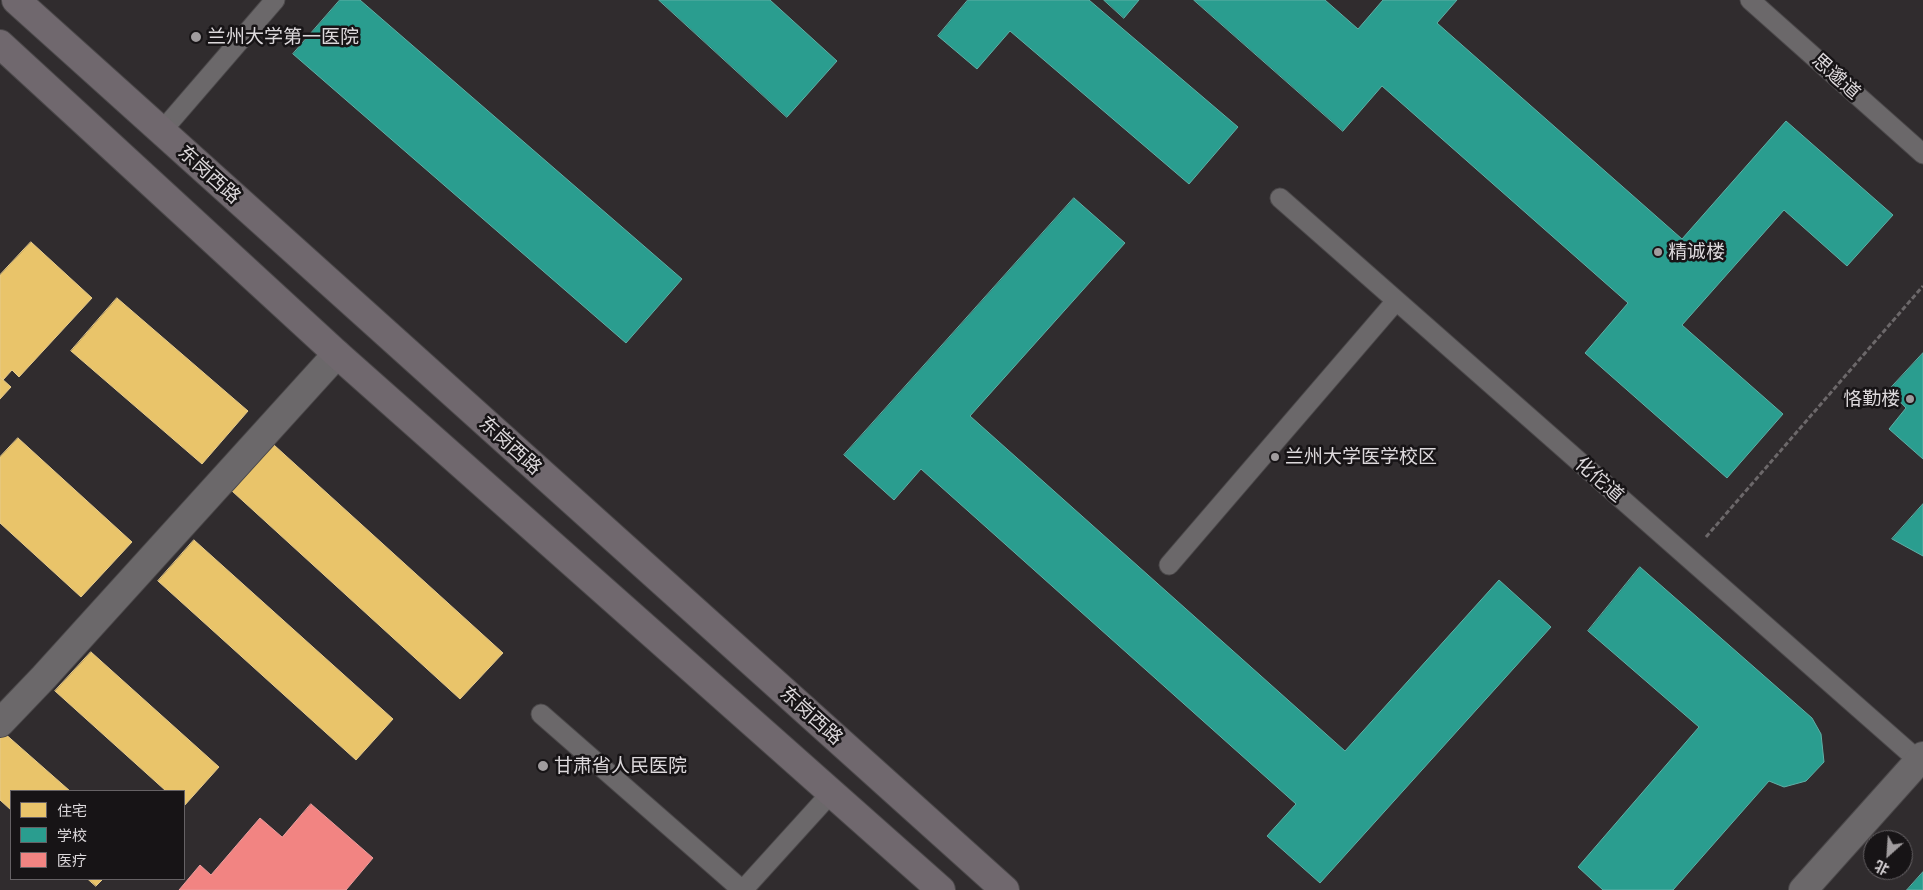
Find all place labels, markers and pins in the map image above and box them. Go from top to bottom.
place label: 兰州大学第一医院 [207,26,359,48]
marker: 兰州大学第一医院 [189,30,203,44]
place label: 精诚楼 [1668,241,1725,263]
marker: 精诚楼 [1652,246,1664,258]
place label: 恪勤楼 [1843,388,1900,410]
marker: 恪勤楼 [1904,393,1916,405]
place label: 兰州大学医学校区 [1285,446,1437,468]
marker: 兰州大学医学校区 [1269,451,1281,463]
place label: 甘肃省人民医院 [554,755,687,777]
marker: 甘肃省人民医院 [536,759,550,773]

